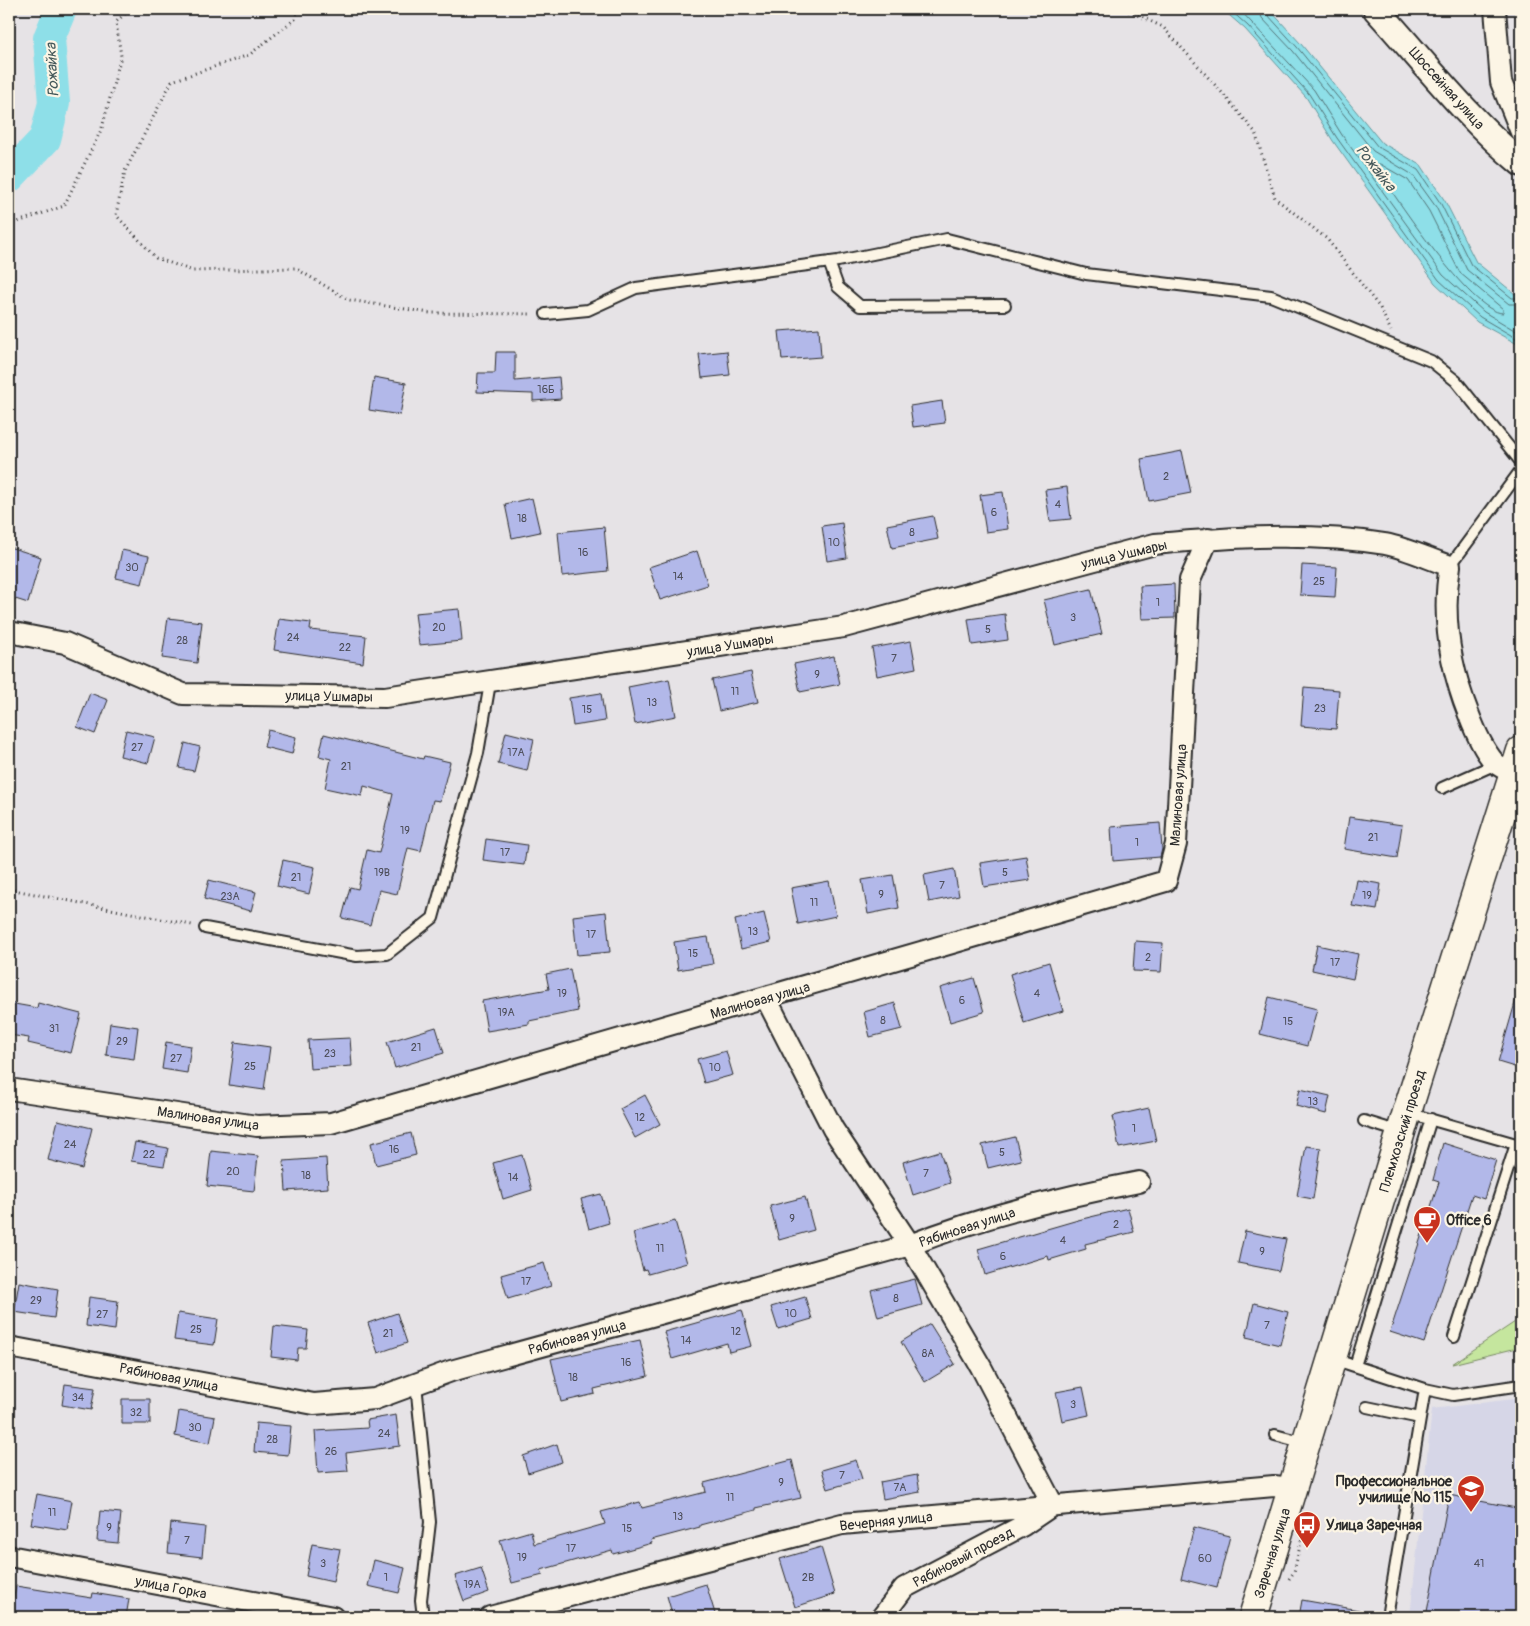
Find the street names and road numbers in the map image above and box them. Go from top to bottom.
street label: Шоссейная улица [1405,44,1488,133]
street label: улица Ушмары [1079,536,1169,573]
street label: улица Ушмары [685,630,775,661]
street label: улица Ушмары [284,687,373,706]
street label: Малиновая улица [1166,743,1191,847]
street label: Малиновая улица [708,978,812,1023]
street label: Племхозский проезд [1376,1067,1429,1194]
street label: Малиновая улица [156,1103,260,1134]
street label: Рябиновая улица [917,1204,1017,1251]
street label: Рябиновая улица [527,1316,628,1359]
street label: Рябиновая улица [118,1360,220,1395]
street label: Заречная улица [1251,1506,1294,1600]
street label: Вечерняя улица [839,1508,933,1535]
street label: Рябиновый проезд [910,1524,1017,1591]
street label: улица Горка [133,1572,208,1603]

